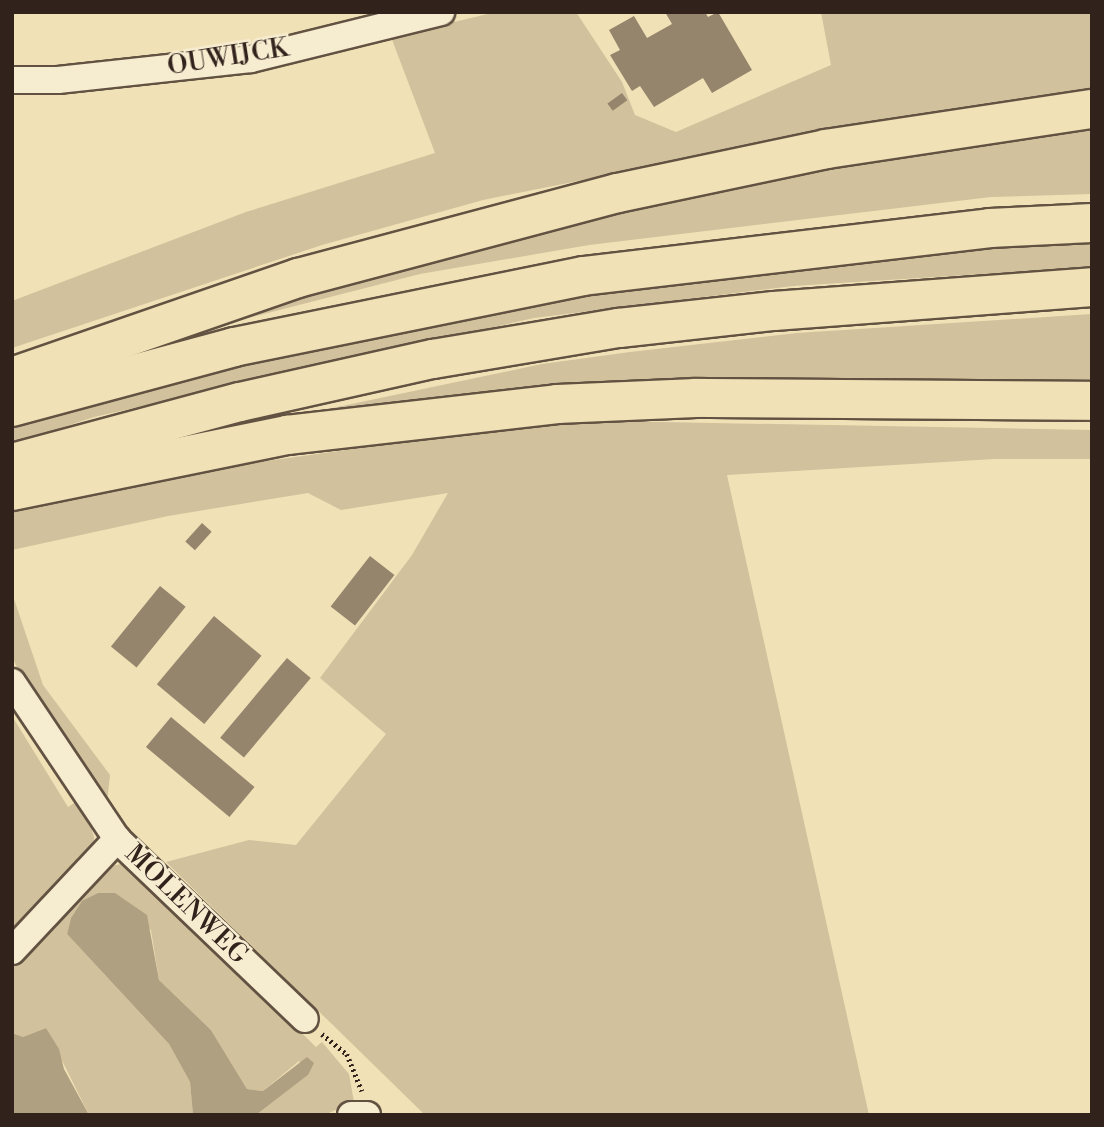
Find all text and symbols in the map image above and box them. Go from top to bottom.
street label: OUWIJCK [165,33,291,83]
street label: MOLENWEG [118,839,254,971]

